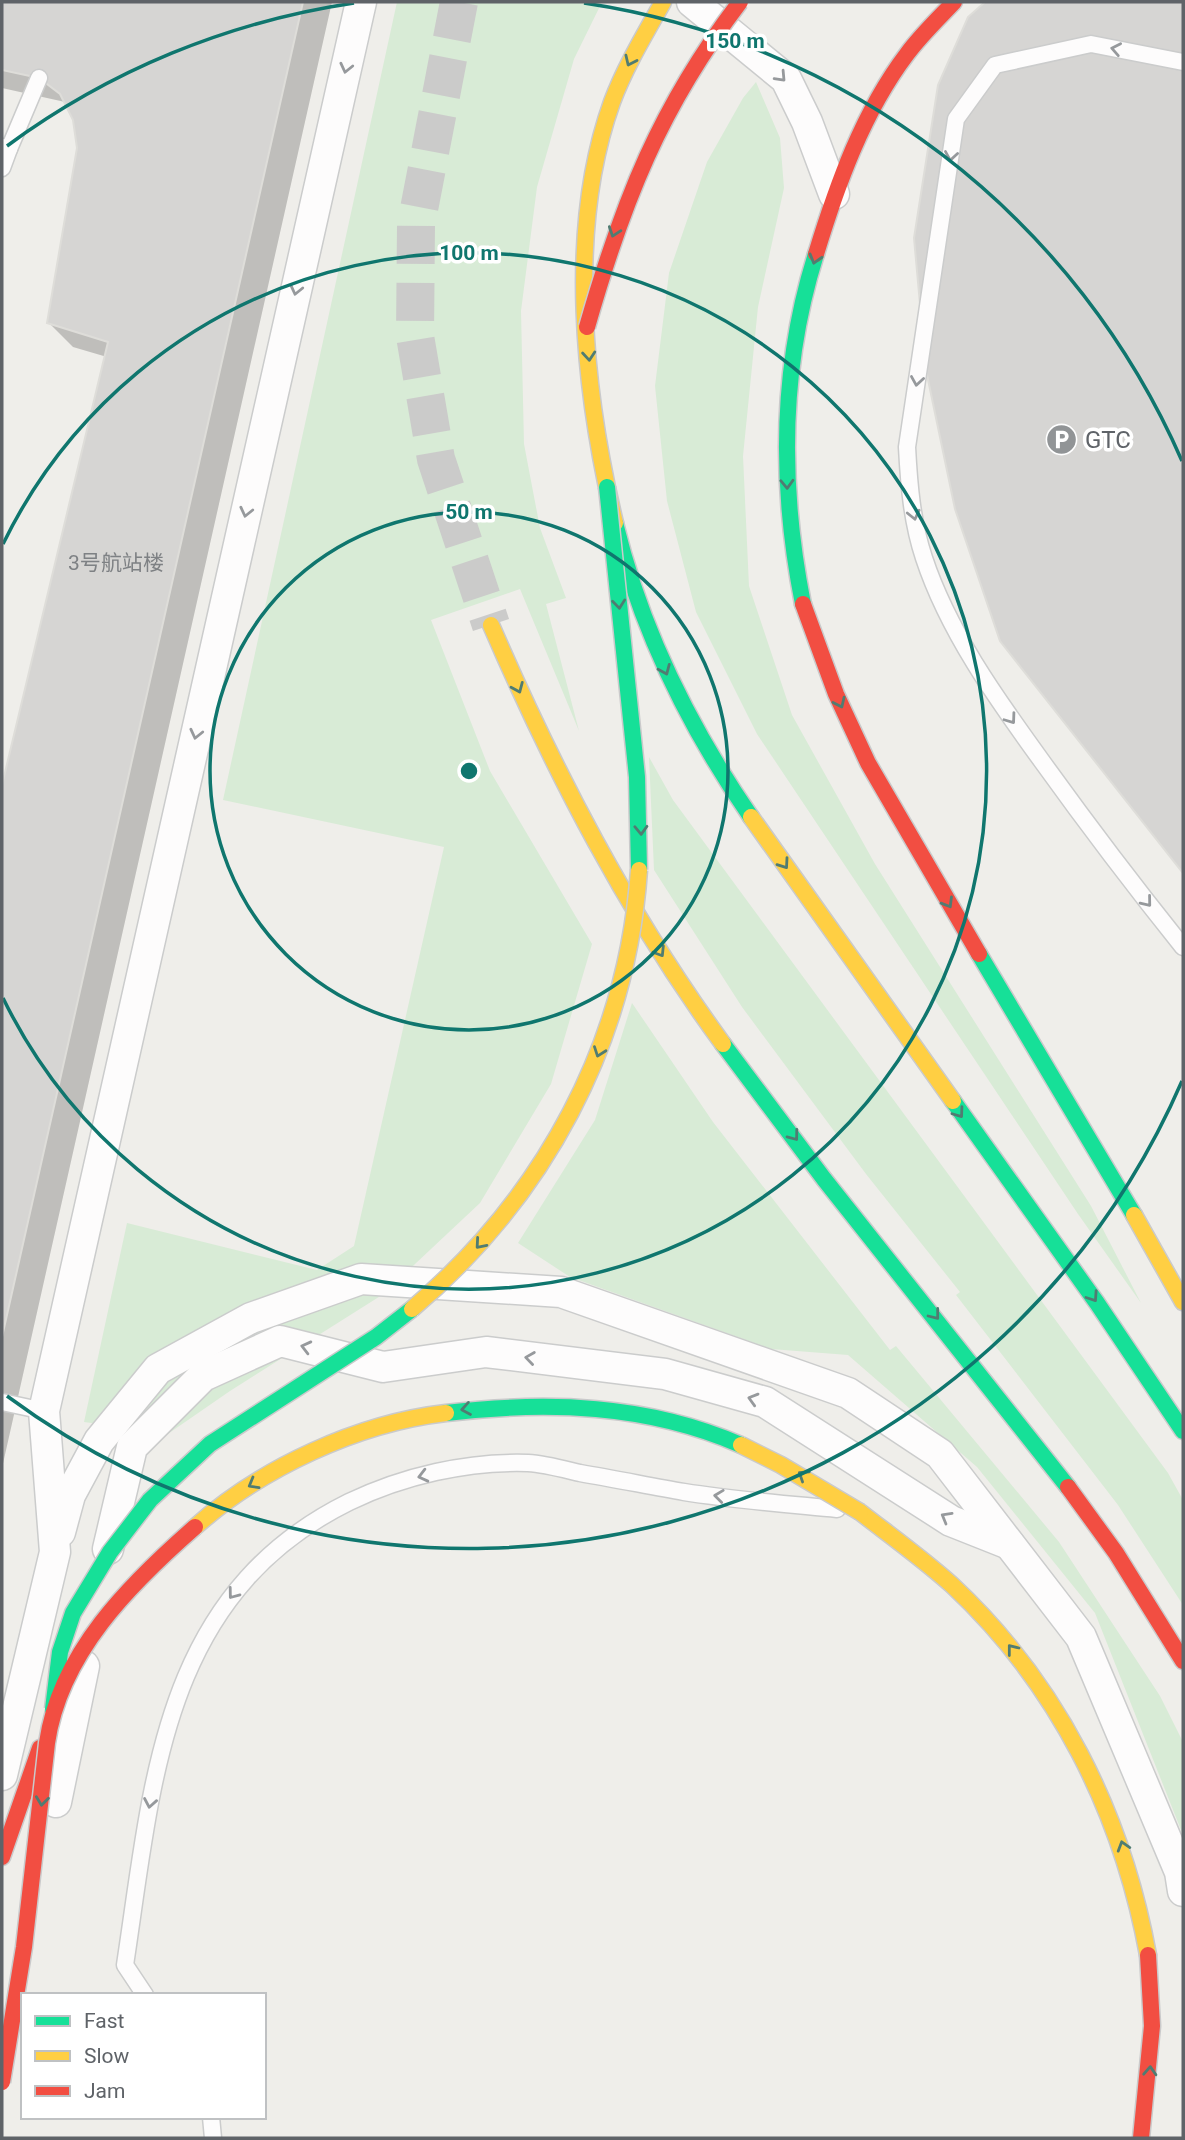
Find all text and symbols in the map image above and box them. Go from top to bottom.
text: 150 m [705,29,765,53]
one-way arrow [1110,42,1122,57]
one-way arrow [624,54,638,66]
one-way arrow [340,62,355,74]
one-way arrow [773,69,786,82]
one-way arrow [944,150,959,162]
one-way arrow [608,225,622,238]
text: 100 m [439,241,499,265]
one-way arrow [808,253,823,265]
one-way arrow [290,284,305,296]
one-way arrow [581,350,596,361]
one-way arrow [910,375,925,387]
parking icon: GTC [1045,423,1079,457]
place label: GTC [1085,426,1131,454]
one-way arrow [780,478,795,489]
text: 50 m [445,500,493,524]
one-way arrow [240,506,255,518]
one-way arrow [906,509,920,521]
house number: 3号航站楼 [68,551,164,575]
one-way arrow [612,598,627,610]
one-way arrow [657,663,671,676]
one-way arrow [509,681,523,693]
one-way arrow [832,696,846,708]
one-way arrow [1003,711,1015,724]
one-way arrow [190,728,205,740]
centre of rings [457,759,481,783]
one-way arrow [633,825,648,836]
one-way arrow [776,856,788,869]
one-way arrow [1138,894,1151,906]
one-way arrow [940,896,953,909]
one-way arrow [651,945,664,958]
one-way arrow [593,1046,607,1058]
one-way arrow [951,1105,964,1118]
one-way arrow [785,1129,798,1141]
one-way arrow [476,1236,488,1249]
one-way arrow [1085,1289,1097,1302]
one-way arrow [927,1306,939,1319]
one-way arrow [300,1341,312,1355]
one-way arrow [524,1351,535,1366]
one-way arrow [747,1392,759,1407]
one-way arrow [460,1400,472,1415]
one-way arrow [417,1468,429,1482]
one-way arrow [798,1471,811,1483]
one-way arrow [248,1476,261,1489]
one-way arrow [714,1489,725,1504]
one-way arrow [941,1512,954,1525]
one-way arrow [229,1586,242,1598]
one-way arrow [1007,1645,1020,1657]
one-way arrow [34,1795,49,1807]
one-way arrow [143,1797,158,1809]
one-way arrow [1116,1841,1131,1853]
legend [21,1993,266,2119]
text: Fast [84,2009,125,2033]
text: Slow [84,2044,130,2068]
one-way arrow [1142,2065,1157,2076]
text: Jam [84,2079,125,2103]

